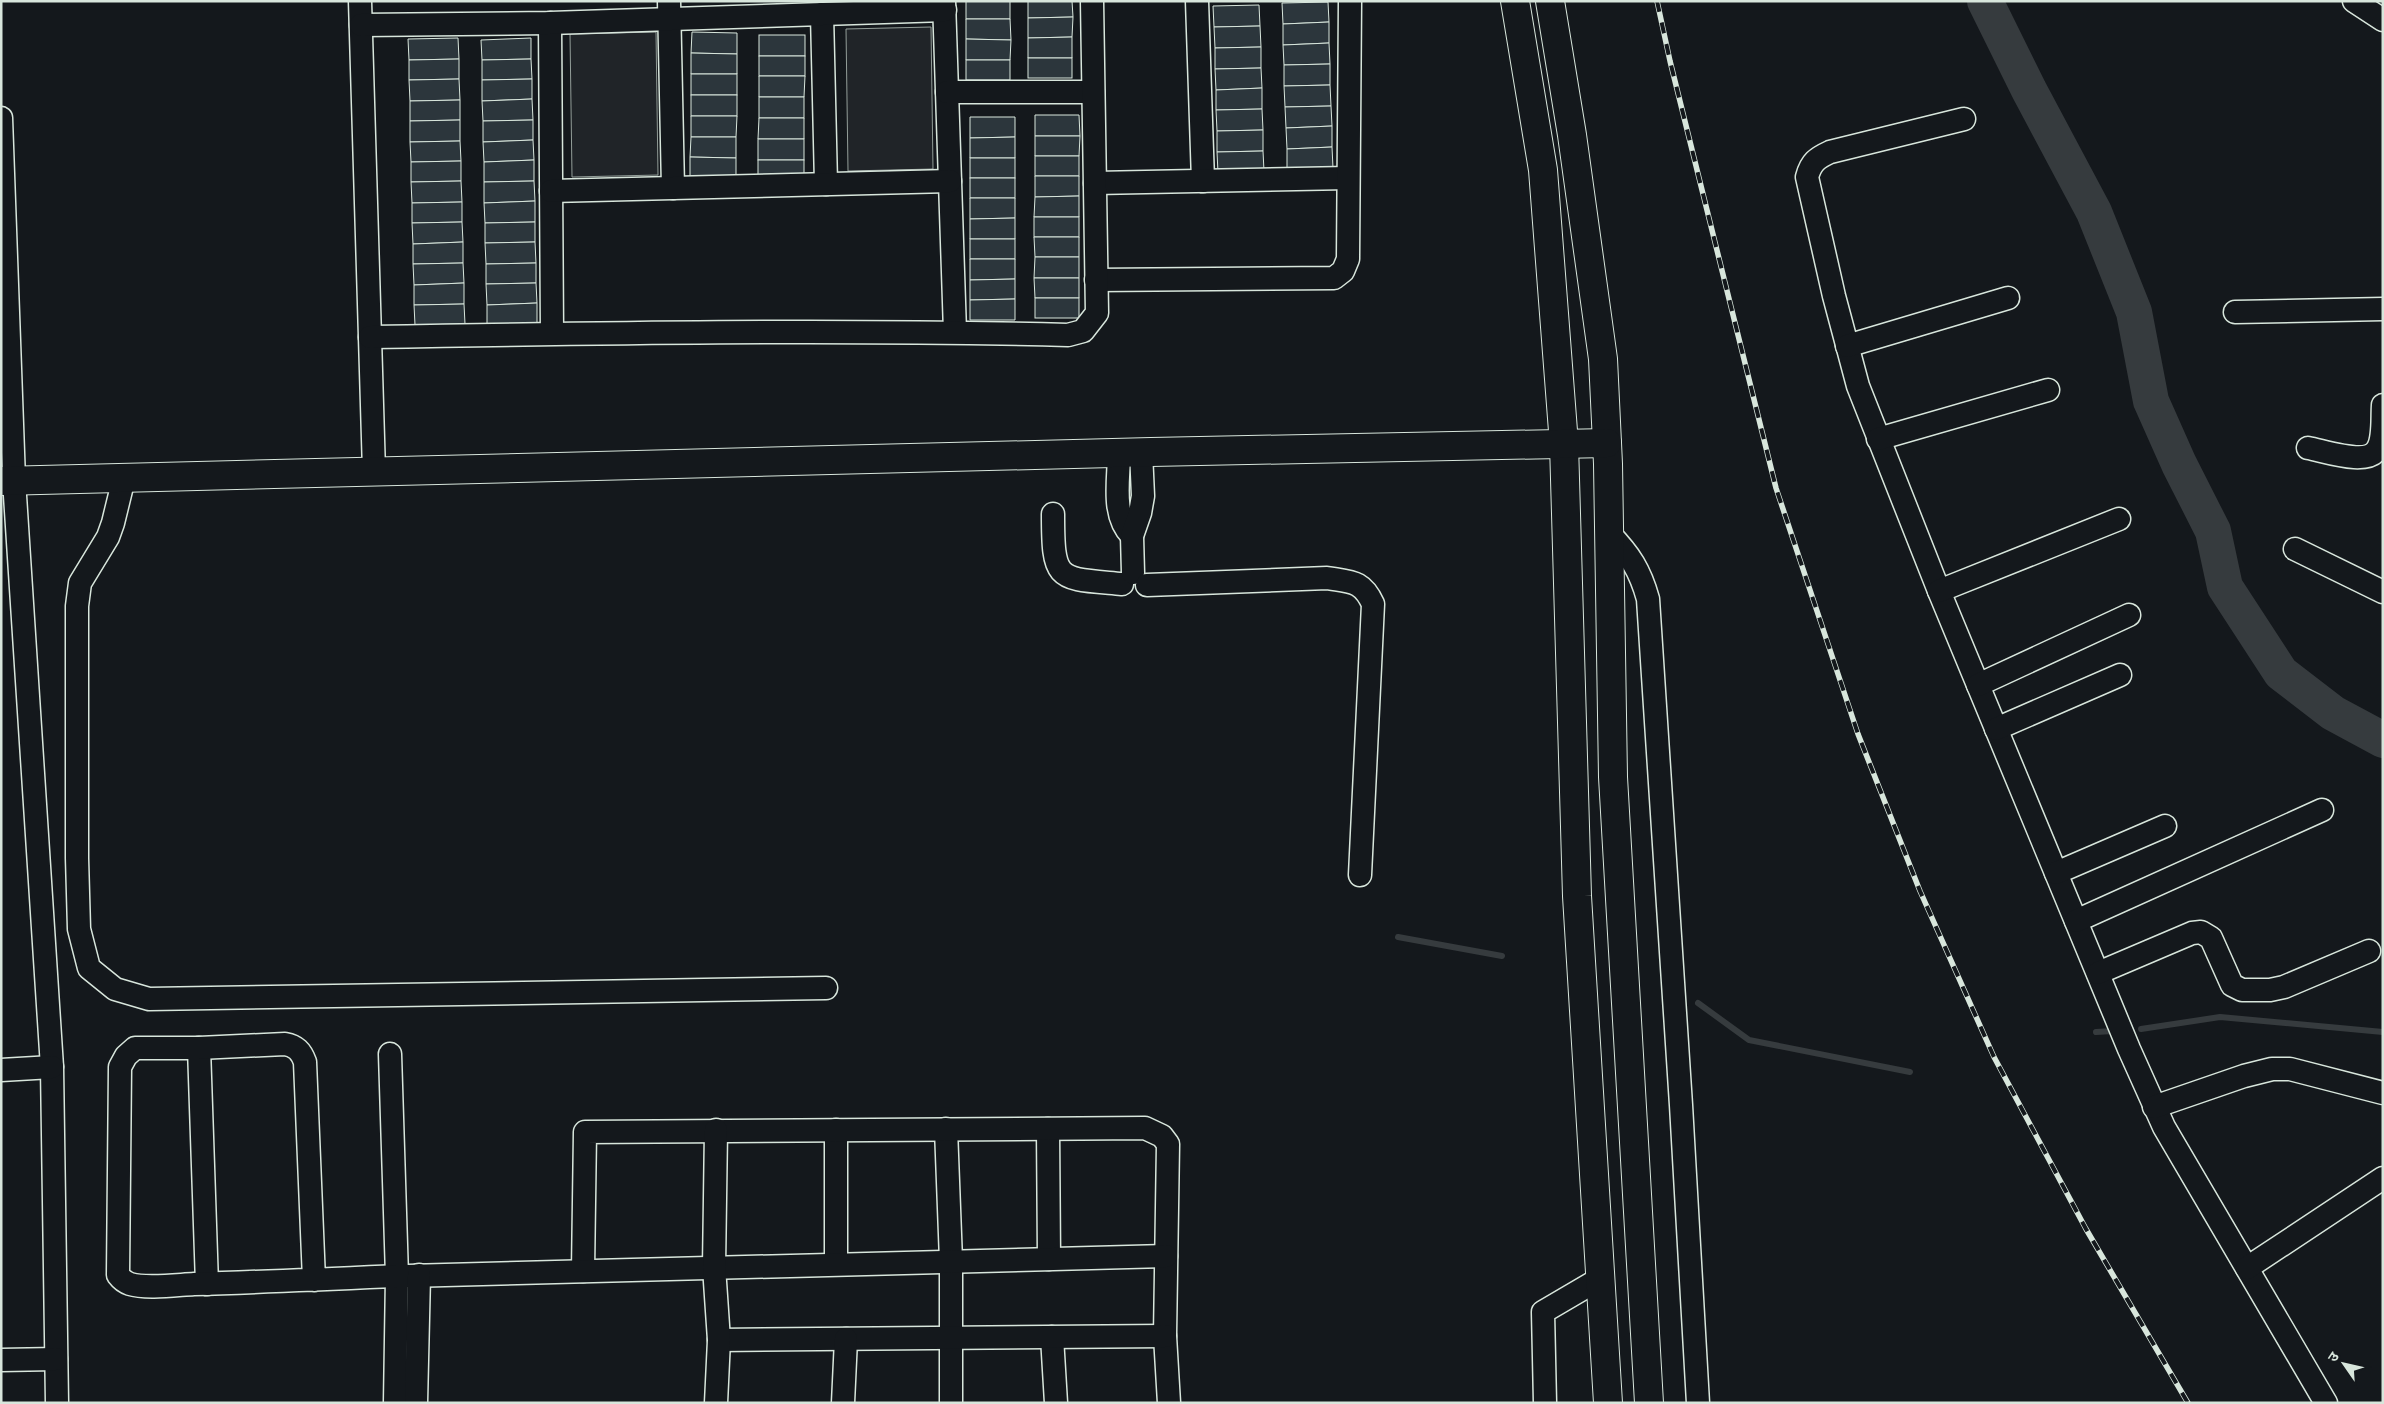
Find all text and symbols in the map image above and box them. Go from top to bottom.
north arrow [2319,1339,2369,1389]
text: उ [2323,1347,2343,1365]

